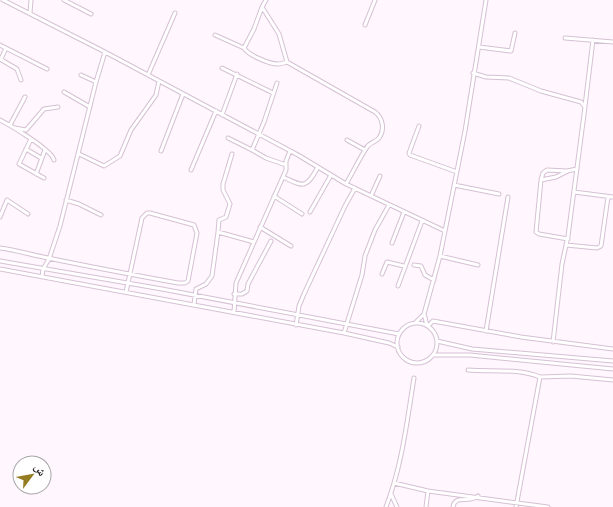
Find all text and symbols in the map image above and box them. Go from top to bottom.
north arrow [12,455,52,495]
text: ش [31,461,50,479]

